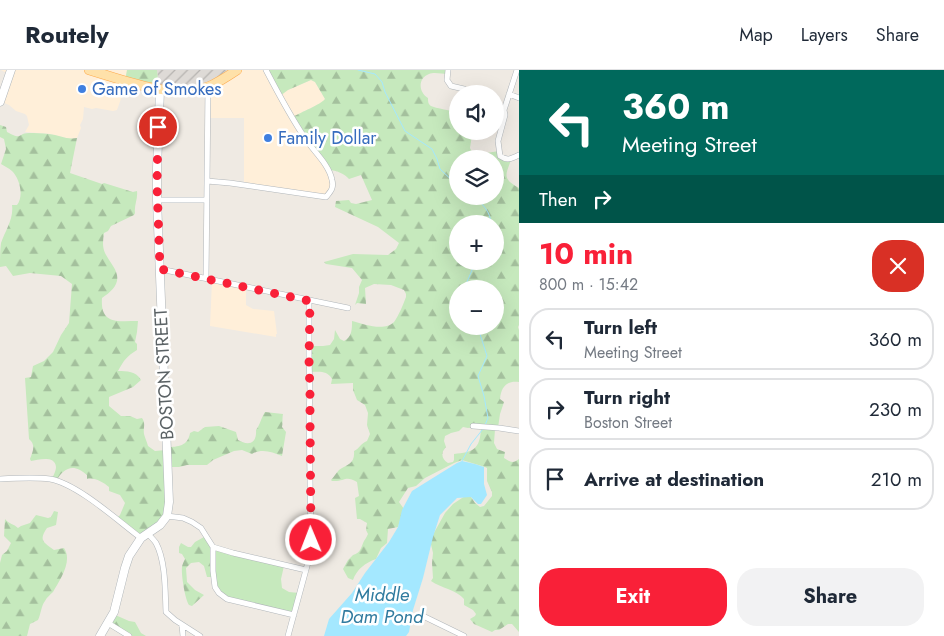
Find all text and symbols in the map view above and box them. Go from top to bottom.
text: Routely [25,17,109,52]
text: Map [739,22,773,48]
text: Layers [801,22,848,48]
text: Share [876,22,919,48]
place label: Game of Smokes [92,76,222,102]
text: 360 m [622,82,730,132]
marker: Game of Smokes [76,83,88,95]
map controls [449,85,504,335]
button: sound [449,85,504,140]
icon: left [539,90,604,155]
pin [137,106,179,148]
icon: arrive [144,113,172,141]
place label: Family Dollar [278,125,377,151]
text: Meeting Street [622,128,757,160]
marker: Family Dollar [262,132,274,144]
button: layers [449,150,504,205]
icon: right [588,185,616,213]
text: Then [539,186,578,213]
button: + [449,215,504,270]
text: 10 min [539,232,633,275]
button: close [872,240,924,292]
text: 800 m · 15:42 [539,273,638,296]
button: − [449,280,504,335]
street label: BOSTON STREET [148,307,180,440]
text: Turn left [584,314,657,341]
icon: left [541,325,569,353]
text: 360 m [869,326,922,353]
text: Meeting Street [584,341,682,364]
text: Turn right [584,384,670,411]
icon: right [541,395,569,423]
text: 230 m [869,396,922,423]
text: Boston Street [584,411,672,434]
icon: arrive [541,465,569,493]
text: Arrive at destination [584,466,764,493]
text: 210 m [871,466,922,493]
position arrow [284,513,336,565]
button: Exit [539,568,727,626]
button: Share [737,568,924,626]
water label: Middle Dam Pond [341,581,425,630]

